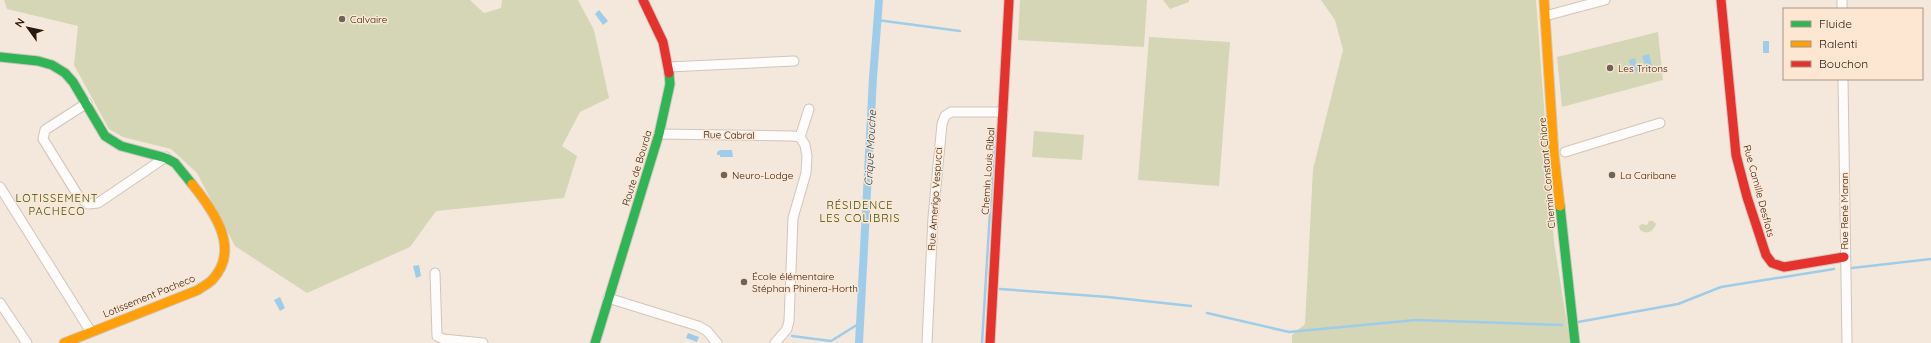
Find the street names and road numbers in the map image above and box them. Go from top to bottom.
street label: Chemin Constant Chlore [1536,116,1558,229]
street label: Chemin Louis Ribal [978,127,998,215]
street label: Rue Cabral [703,128,755,142]
street label: Route de Bourda [619,129,655,207]
street label: Rue Camille Desflots [1740,143,1778,239]
street label: Rue Amerigo Vespucci [925,147,945,251]
street label: Rue René Maran [1838,172,1851,250]
street label: Lotissement Pacheco [101,272,197,320]

